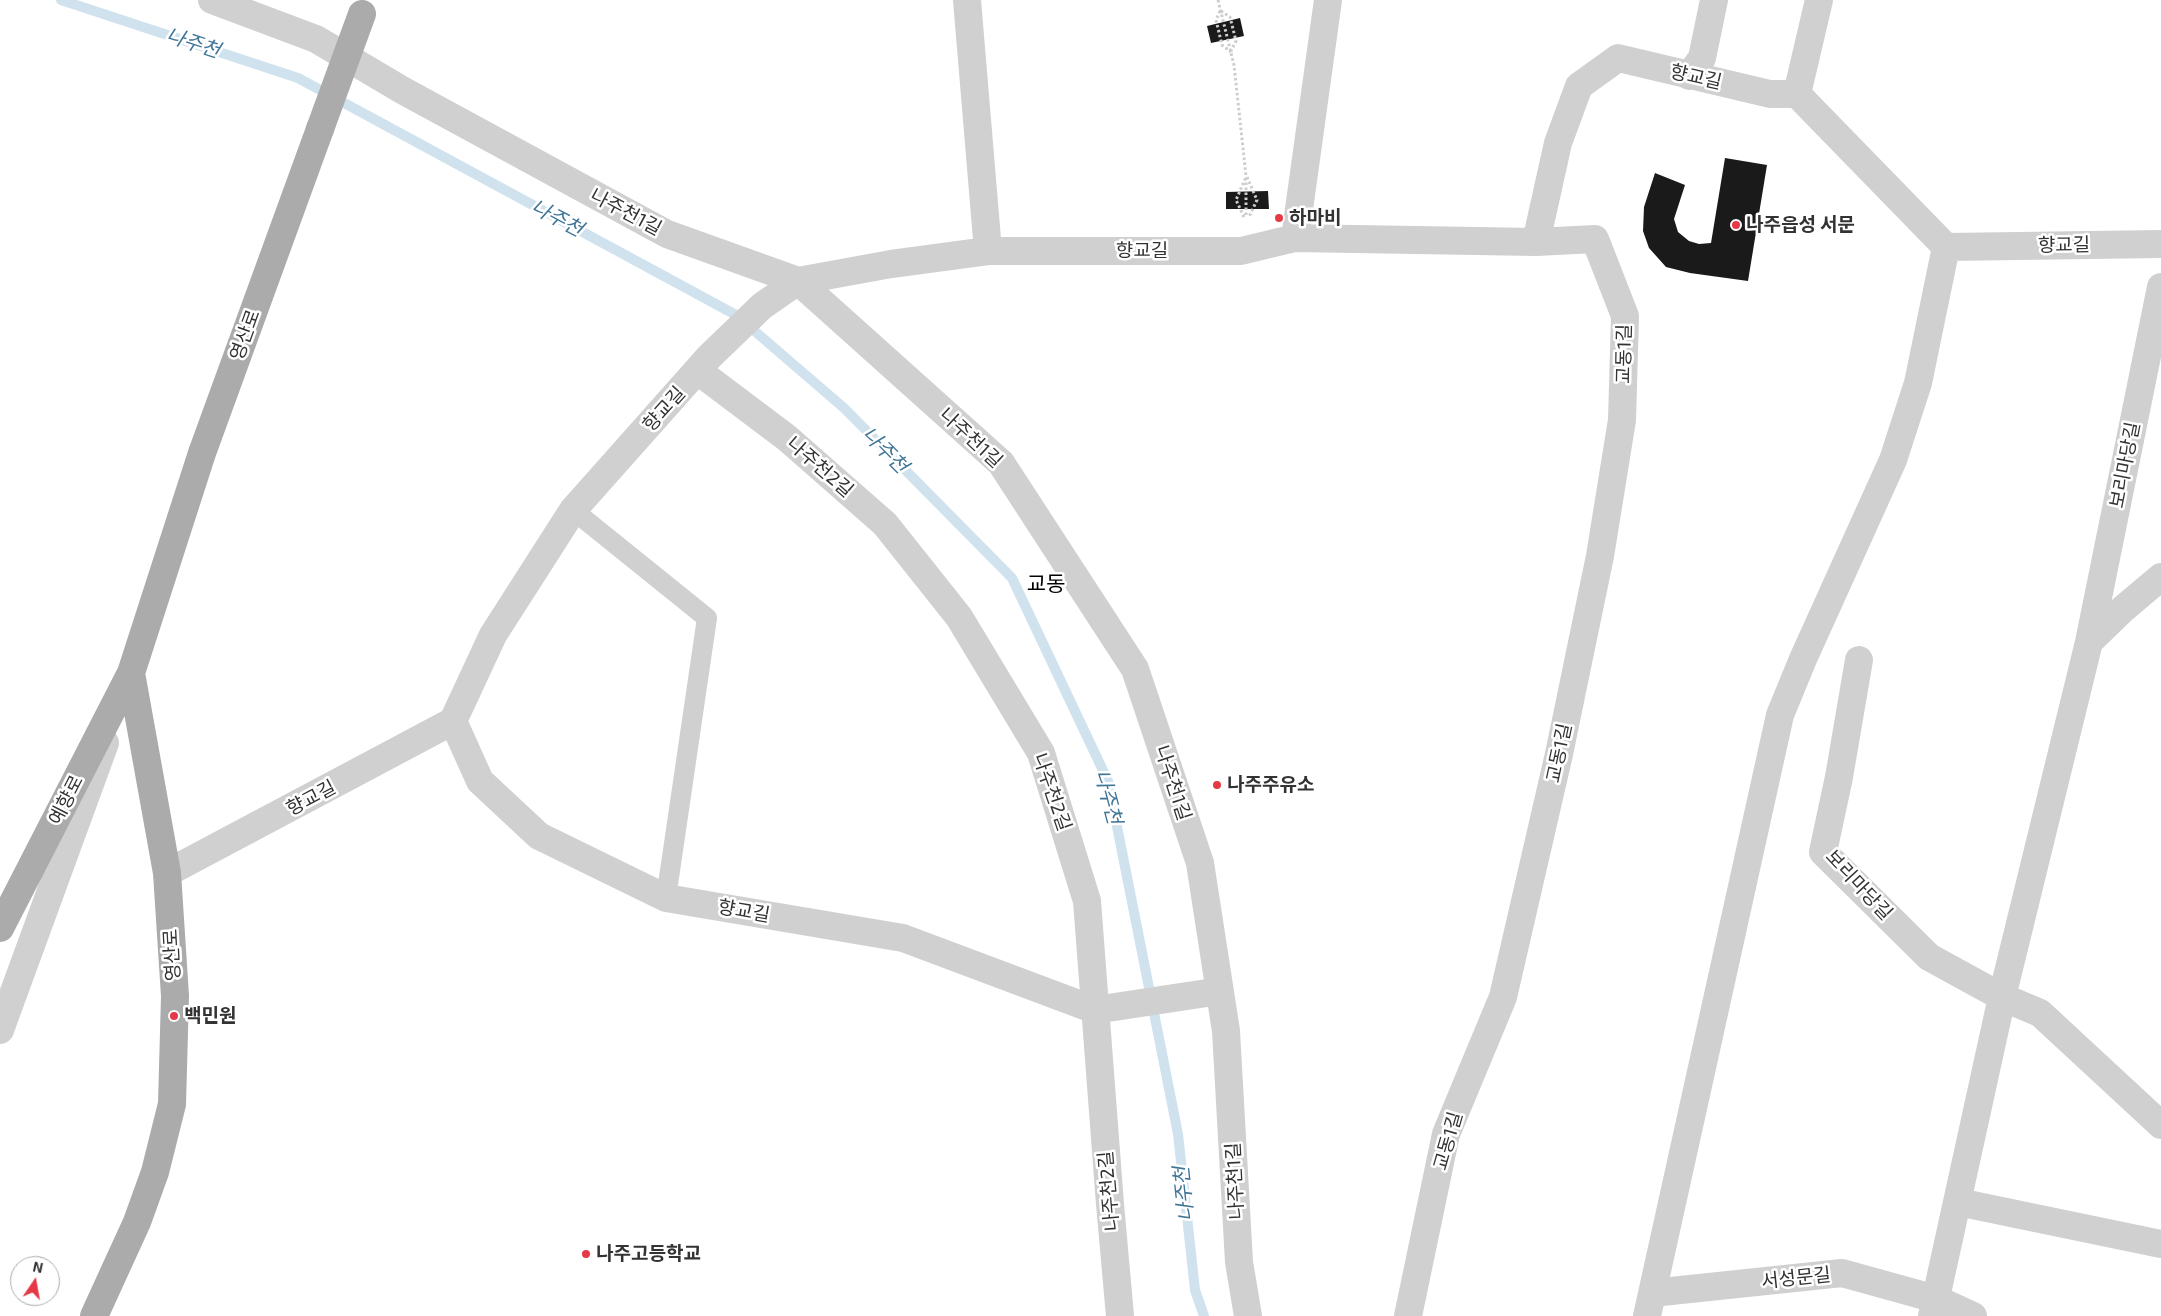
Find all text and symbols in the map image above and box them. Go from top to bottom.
water label: 나주천 [163,23,223,63]
street label: 향교길 [1668,60,1724,94]
street label: 나주천1길 [586,184,666,240]
water label: 나주천 [527,194,587,242]
place label: 하마비 [1289,207,1341,229]
marker: 하마비 [1273,212,1285,224]
place label: 나주읍성 서문 [1746,214,1855,236]
marker: 나주읍성 서문 [1730,219,1742,231]
street label: 향교길 [2038,233,2090,257]
street label: 향교길 [1116,240,1168,262]
street label: 영산로 [225,306,265,364]
street label: 교동1길 [1612,324,1636,384]
street label: 향교길 [638,382,690,436]
street label: 나주천1길 [935,403,1007,473]
street label: 보리마당길 [2105,420,2145,510]
water label: 나주천 [857,422,913,478]
street label: 나주천2길 [782,432,858,502]
district label: 교동 [1027,571,1065,597]
street label: 교동1길 [1542,721,1576,785]
street label: 나주천1길 [1150,743,1196,823]
street label: 나주천2길 [1028,750,1076,834]
water label: 나주천 [1089,767,1127,827]
street label: 예향로 [44,771,88,829]
place label: 나주주유소 [1227,774,1314,796]
street label: 향교길 [282,776,340,820]
marker: 나주주유소 [1211,779,1223,791]
street label: 보리마당길 [1821,845,1897,925]
street label: 향교길 [716,895,772,927]
street label: 영산로 [159,928,185,982]
place label: 백민원 [184,1005,236,1027]
marker: 백민원 [168,1010,180,1022]
street label: 교동1길 [1429,1109,1467,1173]
street label: 나주천1길 [1222,1142,1248,1220]
street label: 나주천2길 [1094,1150,1124,1232]
water label: 나주천 [1169,1165,1199,1223]
place label: 나주고등학교 [596,1243,701,1265]
marker: 나주고등학교 [580,1248,592,1260]
north arrow [10,1256,60,1306]
text: N [31,1257,45,1276]
street label: 서성문길 [1760,1263,1832,1293]

